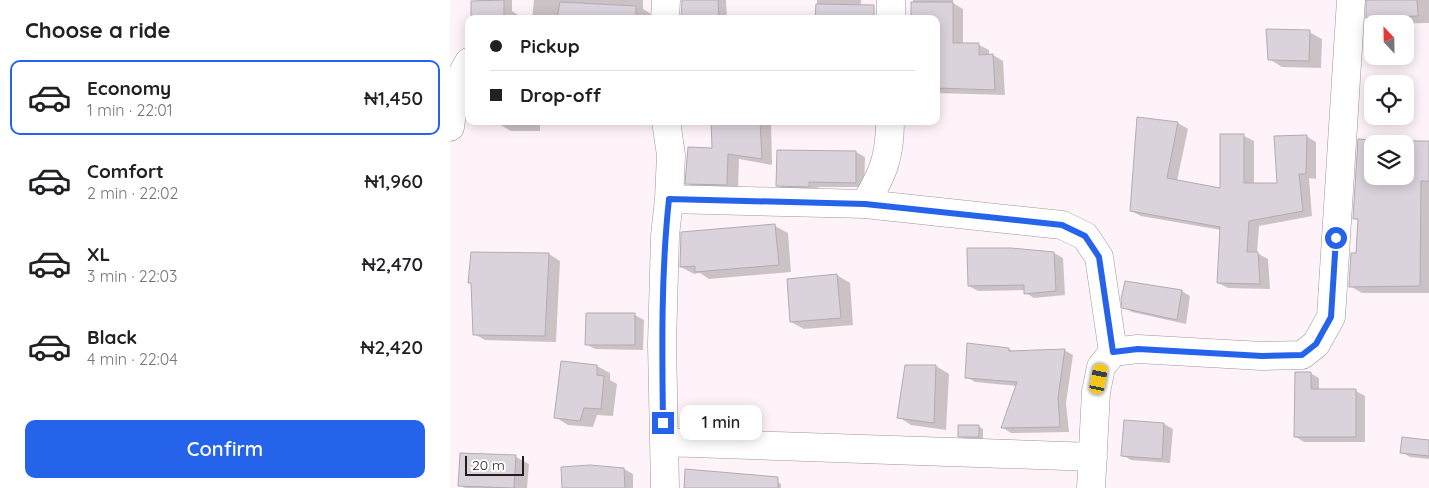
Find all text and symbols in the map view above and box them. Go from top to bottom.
north arrow [1364,15,1414,65]
map controls [1364,15,1414,185]
text: Choose a ride [25,16,170,44]
text: Pickup [520,34,580,58]
icon: car [27,75,72,120]
button: locate [1364,75,1414,125]
text: Economy [87,76,171,100]
text: Drop-off [520,83,601,107]
text: ₦1,450 [364,86,423,110]
text: 1 min · 22:01 [87,100,173,120]
button: layers [1364,135,1414,185]
icon: car [27,158,72,203]
text: Comfort [87,159,164,183]
text: ₦1,960 [364,169,423,193]
text: 2 min · 22:02 [87,183,178,203]
route start [1325,227,1347,249]
icon: car [27,241,72,286]
text: XL [87,242,110,266]
text: ₦2,470 [362,252,423,276]
text: 3 min · 22:03 [87,266,178,286]
icon: car [27,324,72,369]
text: Black [87,325,137,349]
text: ₦2,420 [361,335,423,359]
text: 4 min · 22:04 [87,349,178,369]
car [1088,363,1109,395]
callout: 1 min [680,406,763,440]
route end [652,412,674,434]
text: 1 min [702,412,740,432]
button: Confirm [25,420,425,478]
scale bar [465,453,524,476]
text: 20 m [472,456,505,474]

